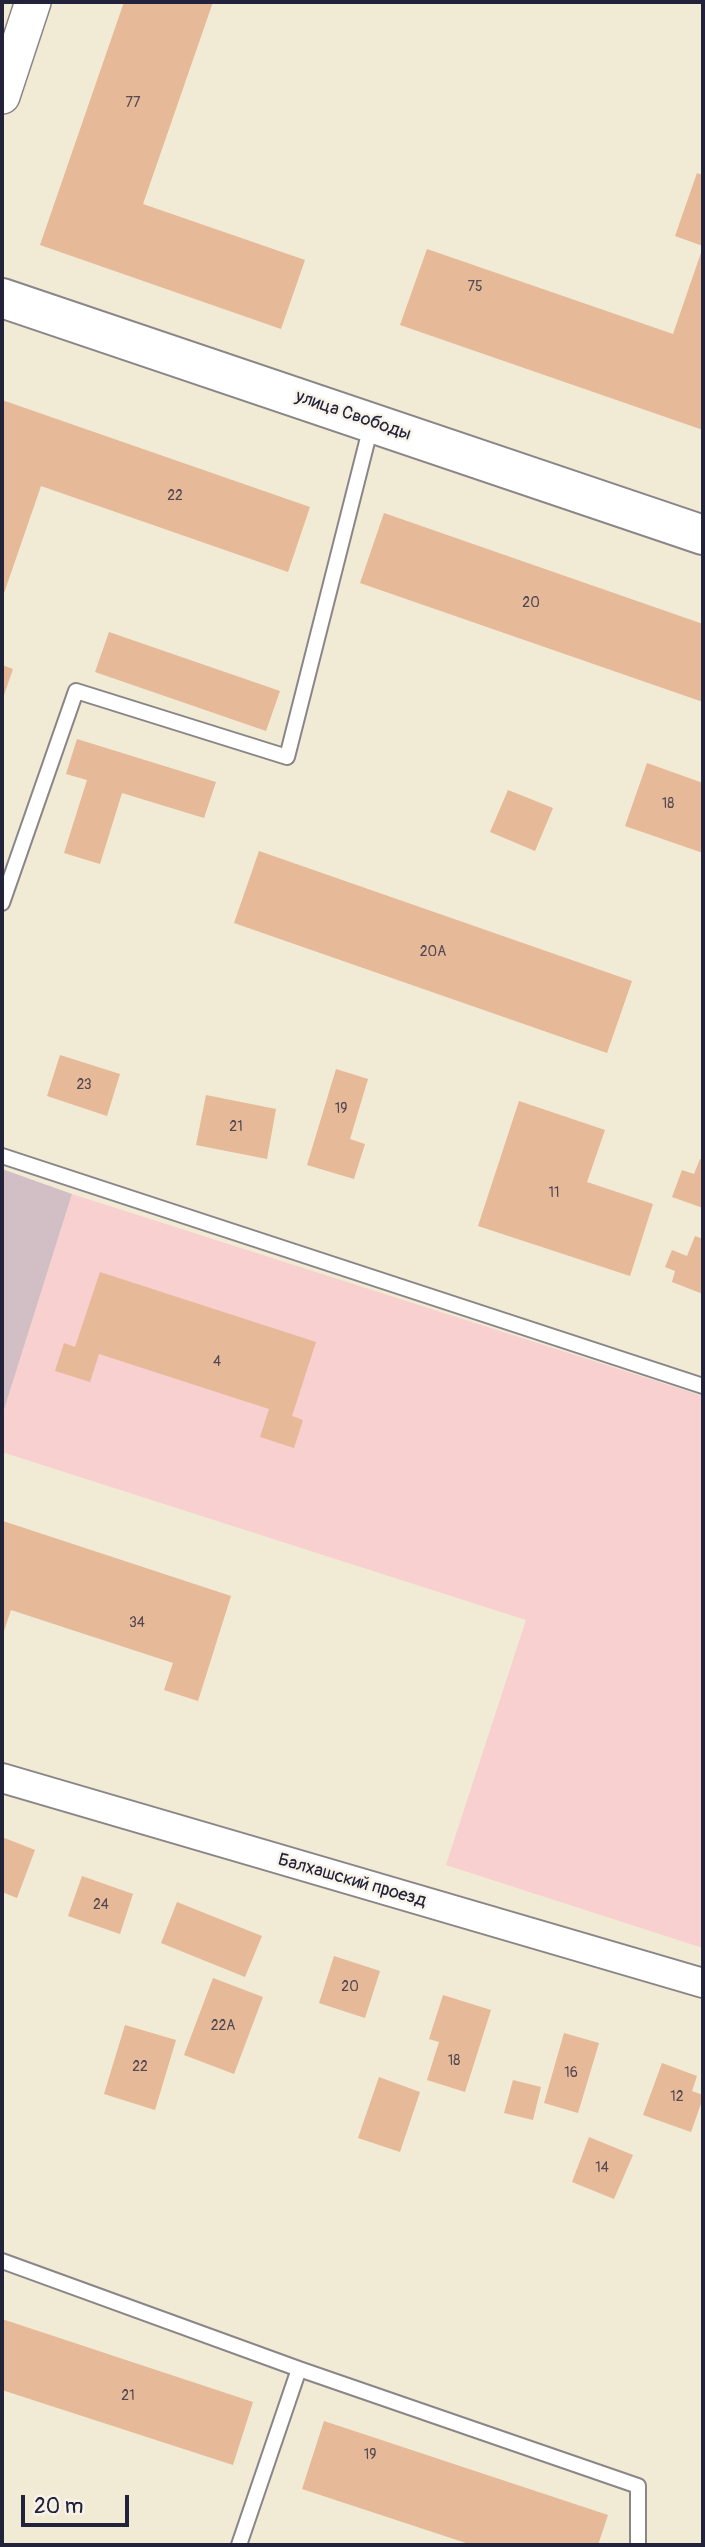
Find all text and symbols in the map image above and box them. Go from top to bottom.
house number: 77 [126,95,140,111]
house number: 75 [468,279,482,295]
street label: улица Свободы [292,386,414,446]
house number: 22 [167,488,183,504]
house number: 20 [522,595,540,611]
house number: 18 [662,796,674,812]
house number: 20А [420,944,446,960]
house number: 23 [76,1077,92,1093]
house number: 19 [335,1101,347,1117]
house number: 21 [229,1119,243,1135]
house number: 11 [549,1185,559,1201]
house number: 4 [213,1354,221,1370]
house number: 34 [129,1615,145,1631]
street label: Балхашский проезд [275,1849,429,1913]
house number: 24 [93,1897,109,1913]
house number: 20 [341,1979,359,1995]
house number: 22А [211,2018,235,2034]
house number: 18 [448,2053,460,2069]
house number: 22 [132,2059,148,2075]
house number: 16 [564,2065,578,2081]
house number: 12 [670,2089,684,2105]
house number: 14 [595,2160,609,2176]
house number: 21 [121,2388,135,2404]
house number: 19 [364,2447,376,2463]
scale bar [24,2480,133,2524]
text: 20 m [34,2493,83,2520]

